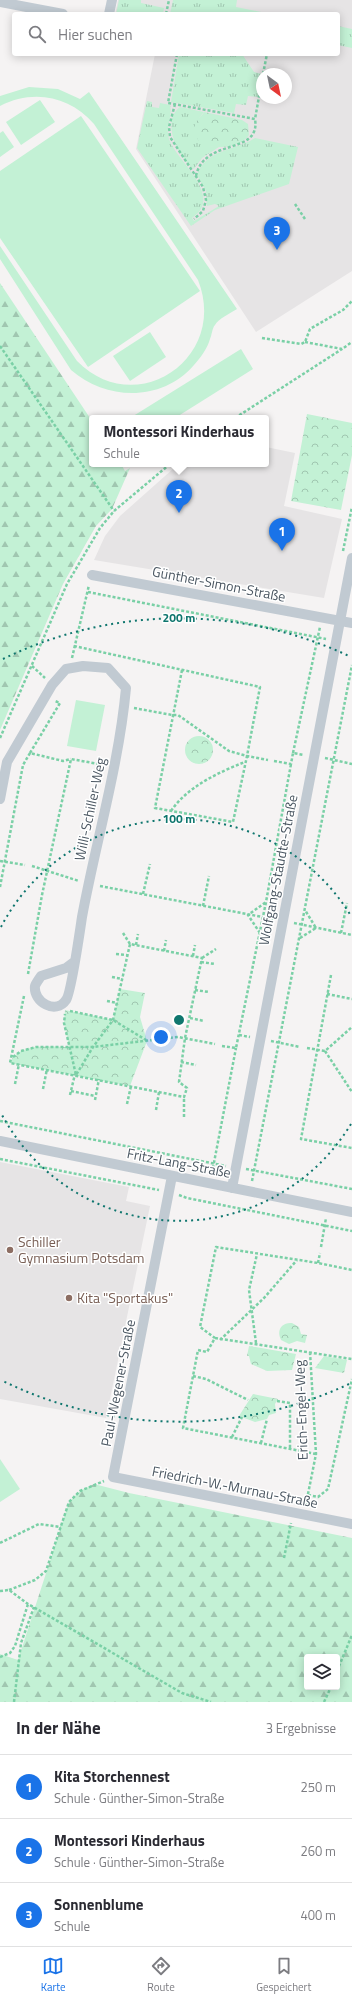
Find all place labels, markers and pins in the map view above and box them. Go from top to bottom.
pin: 3 [264,217,290,250]
pin: 2 [166,480,192,513]
pin: 1 [269,518,295,551]
centre of rings [172,1013,186,1027]
place label: Schiller Gymnasium Potsdam [18,1231,144,1268]
marker: Schiller Gymnasium Potsdam [5,1245,15,1255]
place label: Kita "Sportakus" [77,1287,173,1308]
marker: Kita "Sportakus" [64,1293,74,1303]

